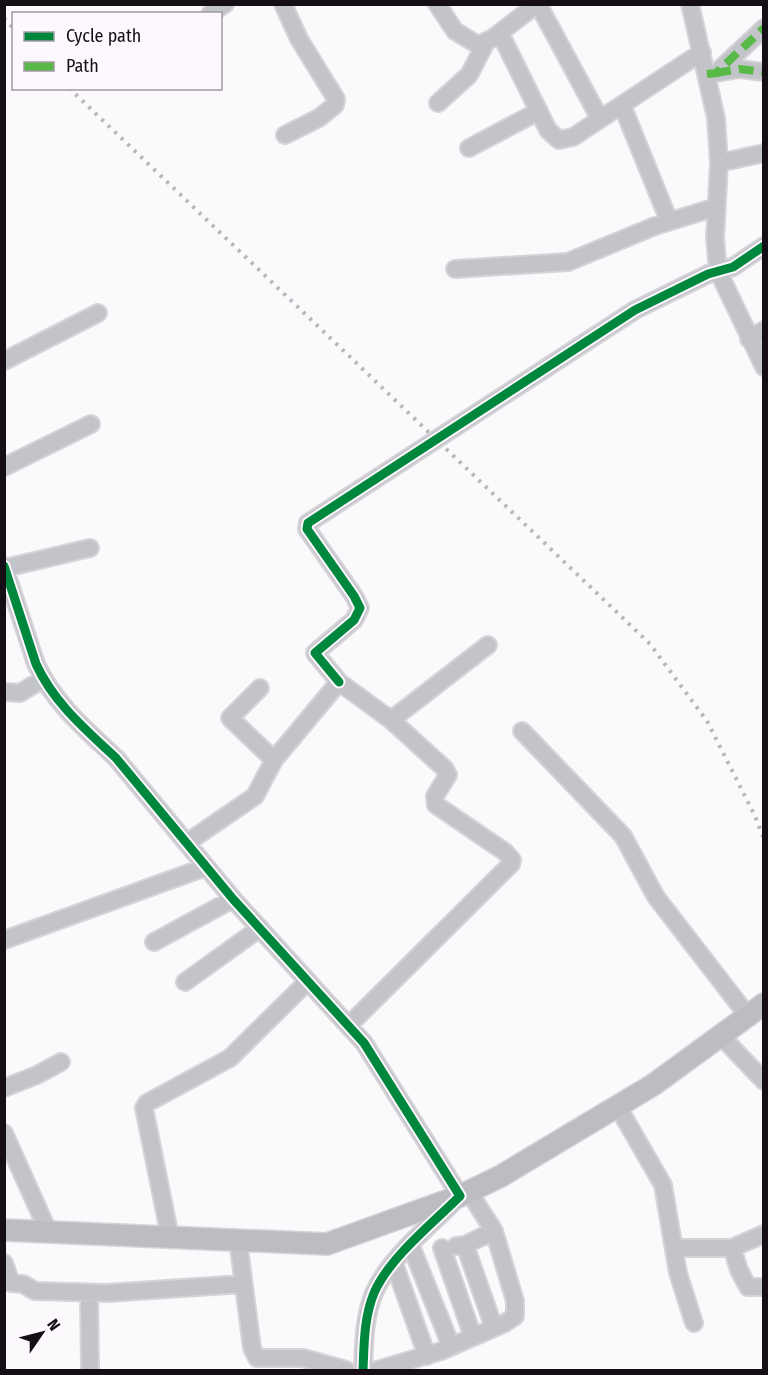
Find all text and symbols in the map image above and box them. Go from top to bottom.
legend [12,12,222,90]
text: Cycle path [66,25,141,47]
text: Path [66,55,99,77]
north arrow [12,1303,72,1363]
text: N [43,1315,64,1334]

